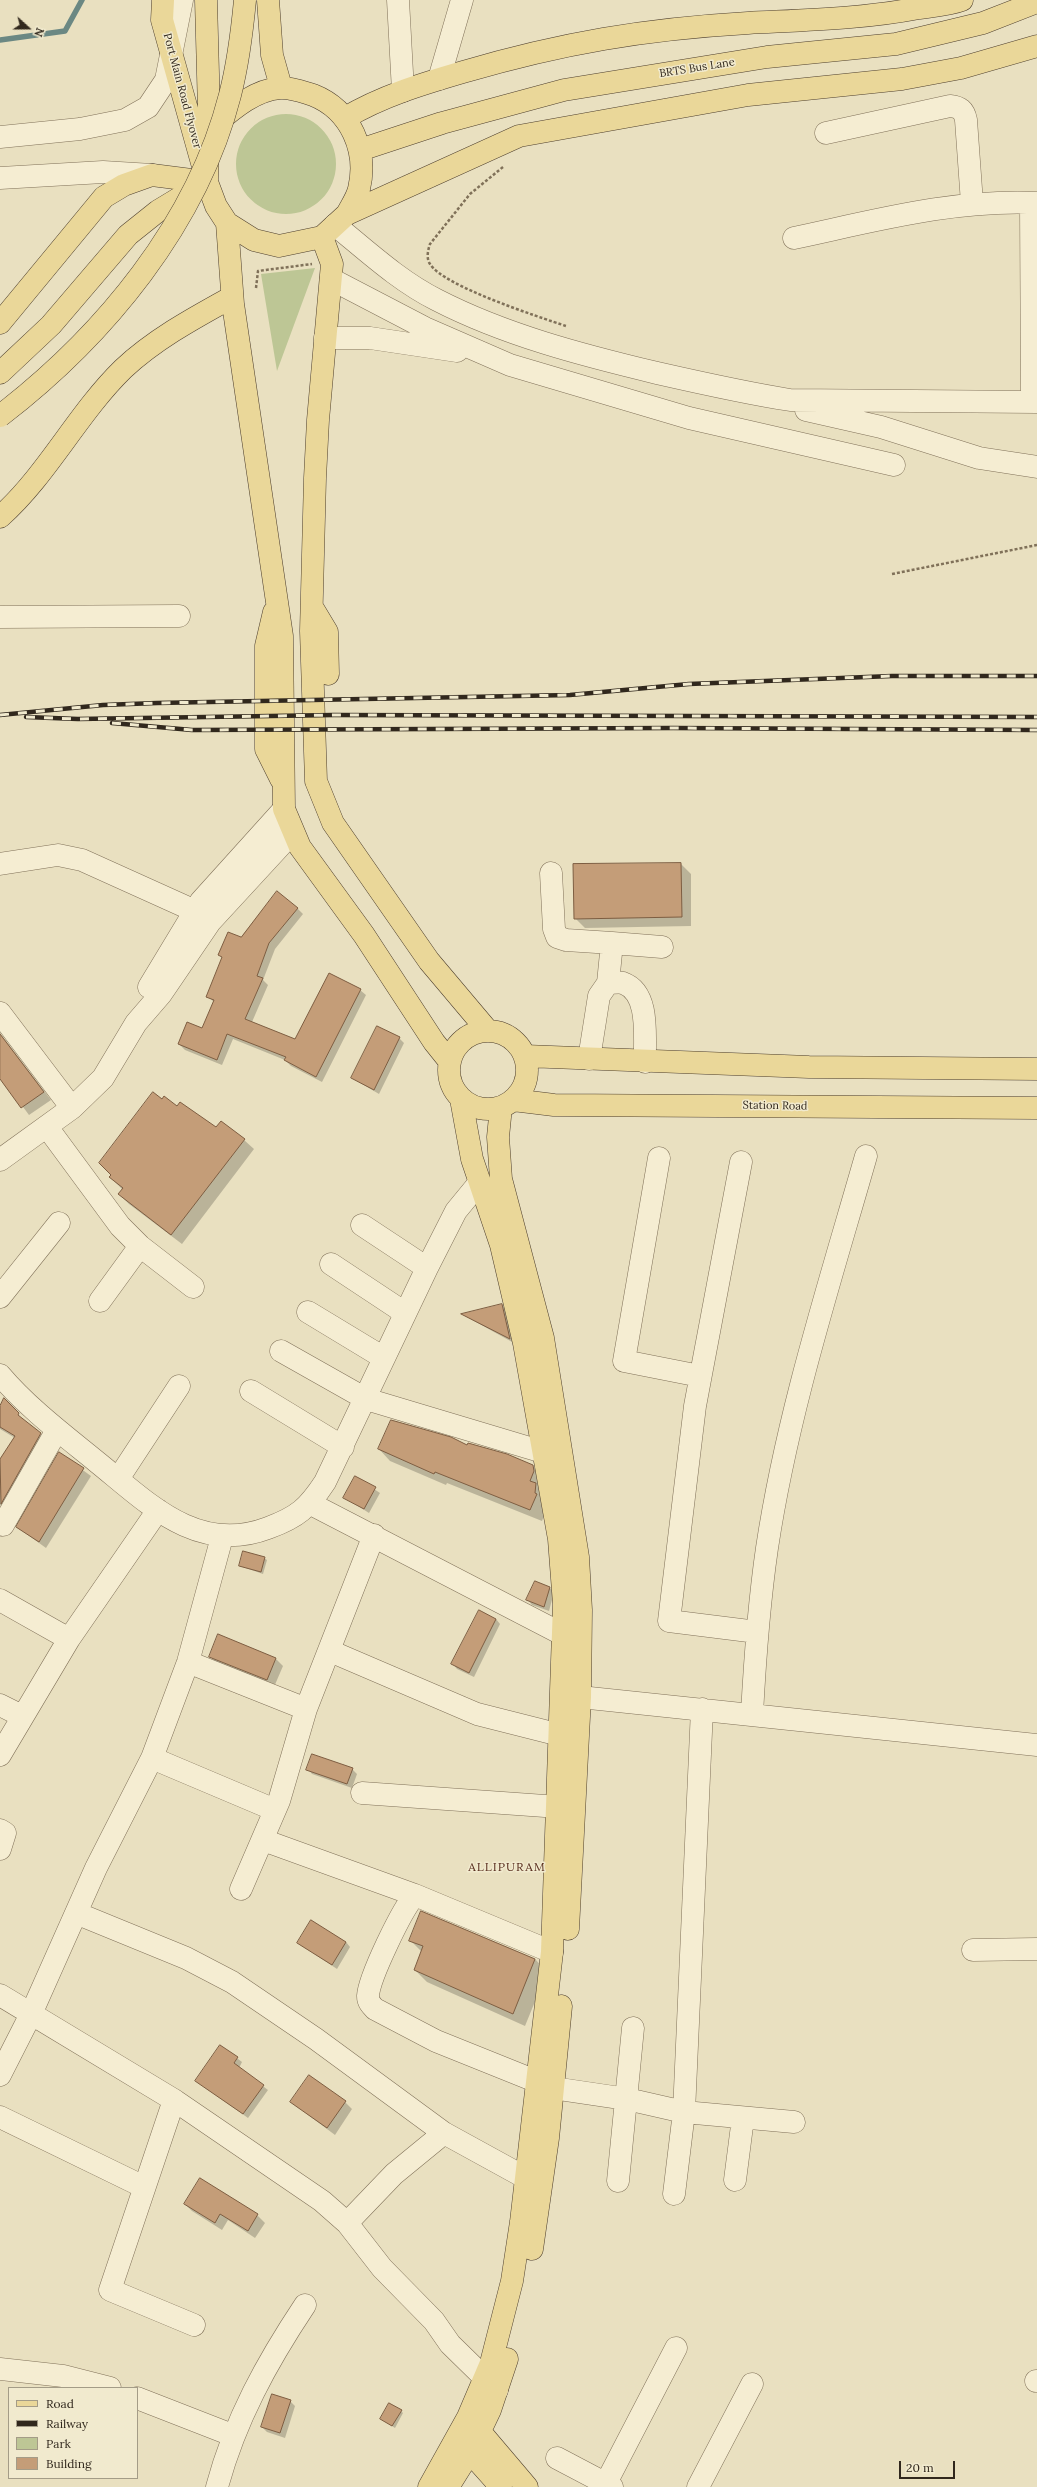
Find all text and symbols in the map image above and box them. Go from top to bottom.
north arrow [8,8,48,48]
text: N [31,26,47,39]
street label: Port Main Road Flyover [160,32,204,150]
street label: BRTS Bus Lane [658,56,736,80]
street label: Station Road [742,1099,808,1113]
district label: ALLIPURAM [468,1861,546,1875]
legend [8,2387,138,2479]
text: Road [46,2396,74,2411]
text: Railway [46,2416,88,2431]
text: Park [46,2436,71,2451]
scale bar [901,2453,957,2479]
text: Building [46,2456,92,2471]
text: 20 m [906,2460,934,2475]

